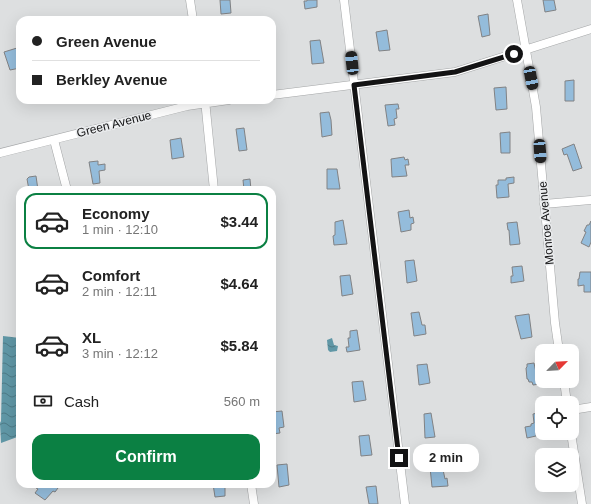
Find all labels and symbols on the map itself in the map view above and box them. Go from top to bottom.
route start [505,45,523,63]
car [345,50,359,76]
car [523,65,539,91]
street label: Green Avenue [75,108,153,140]
car [533,139,547,163]
street label: Monroe Avenue [535,180,557,265]
north arrow [535,344,579,388]
callout: 2 min [413,444,479,472]
route end [390,449,408,467]

